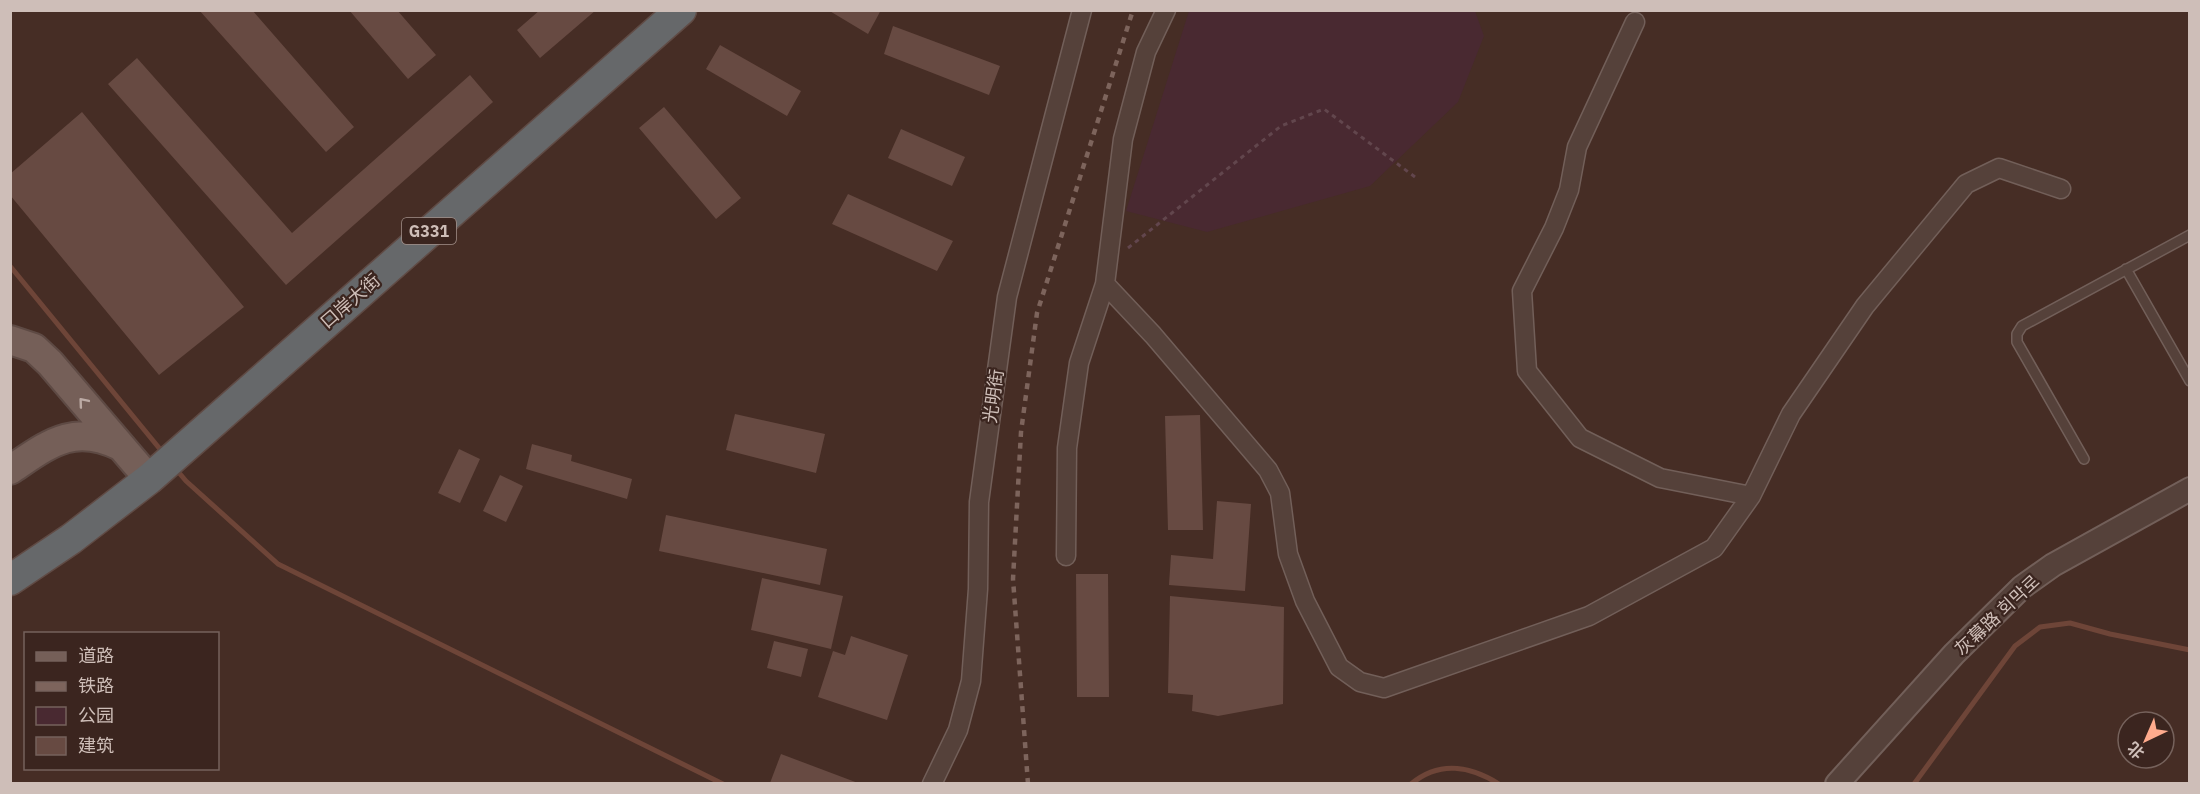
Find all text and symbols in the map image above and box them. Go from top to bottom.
road number: G331 [402,218,456,244]
street label: 口岸大街 [315,269,385,333]
street label: 光明街 [978,368,1008,424]
one-way arrow [80,398,91,409]
street label: 灰幕路 회막로 [1950,570,2044,660]
legend [24,632,219,770]
text: 道路 [78,644,114,667]
text: 铁路 [78,674,114,697]
text: 公园 [78,704,114,727]
north arrow [2116,710,2176,770]
text: 建筑 [78,734,114,757]
text: 北 [2123,738,2148,764]

